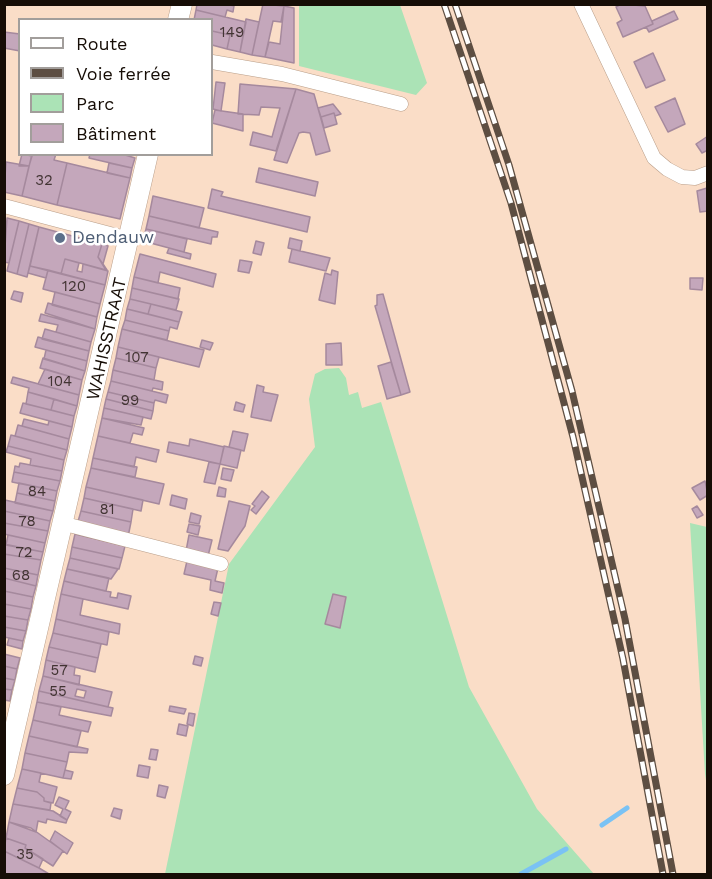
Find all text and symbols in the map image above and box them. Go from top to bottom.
legend [18,18,213,156]
house number: 149 [220,24,244,42]
text: Route [76,33,128,54]
text: Voie ferrée [76,63,171,84]
text: Parc [76,93,114,114]
text: Bâtiment [76,123,156,144]
house number: 32 [35,172,53,190]
place label: Dendauw [72,227,154,249]
marker: Dendauw [53,231,67,245]
street label: WAHISSTRAAT [82,275,132,403]
house number: 120 [62,278,86,296]
house number: 107 [125,349,149,367]
house number: 104 [48,373,72,391]
house number: 99 [121,392,139,410]
house number: 84 [28,483,46,501]
house number: 81 [99,501,115,519]
house number: 78 [18,513,36,531]
house number: 72 [15,544,33,562]
house number: 68 [12,567,30,585]
house number: 57 [50,662,68,680]
house number: 55 [49,683,67,701]
house number: 35 [16,846,34,864]

